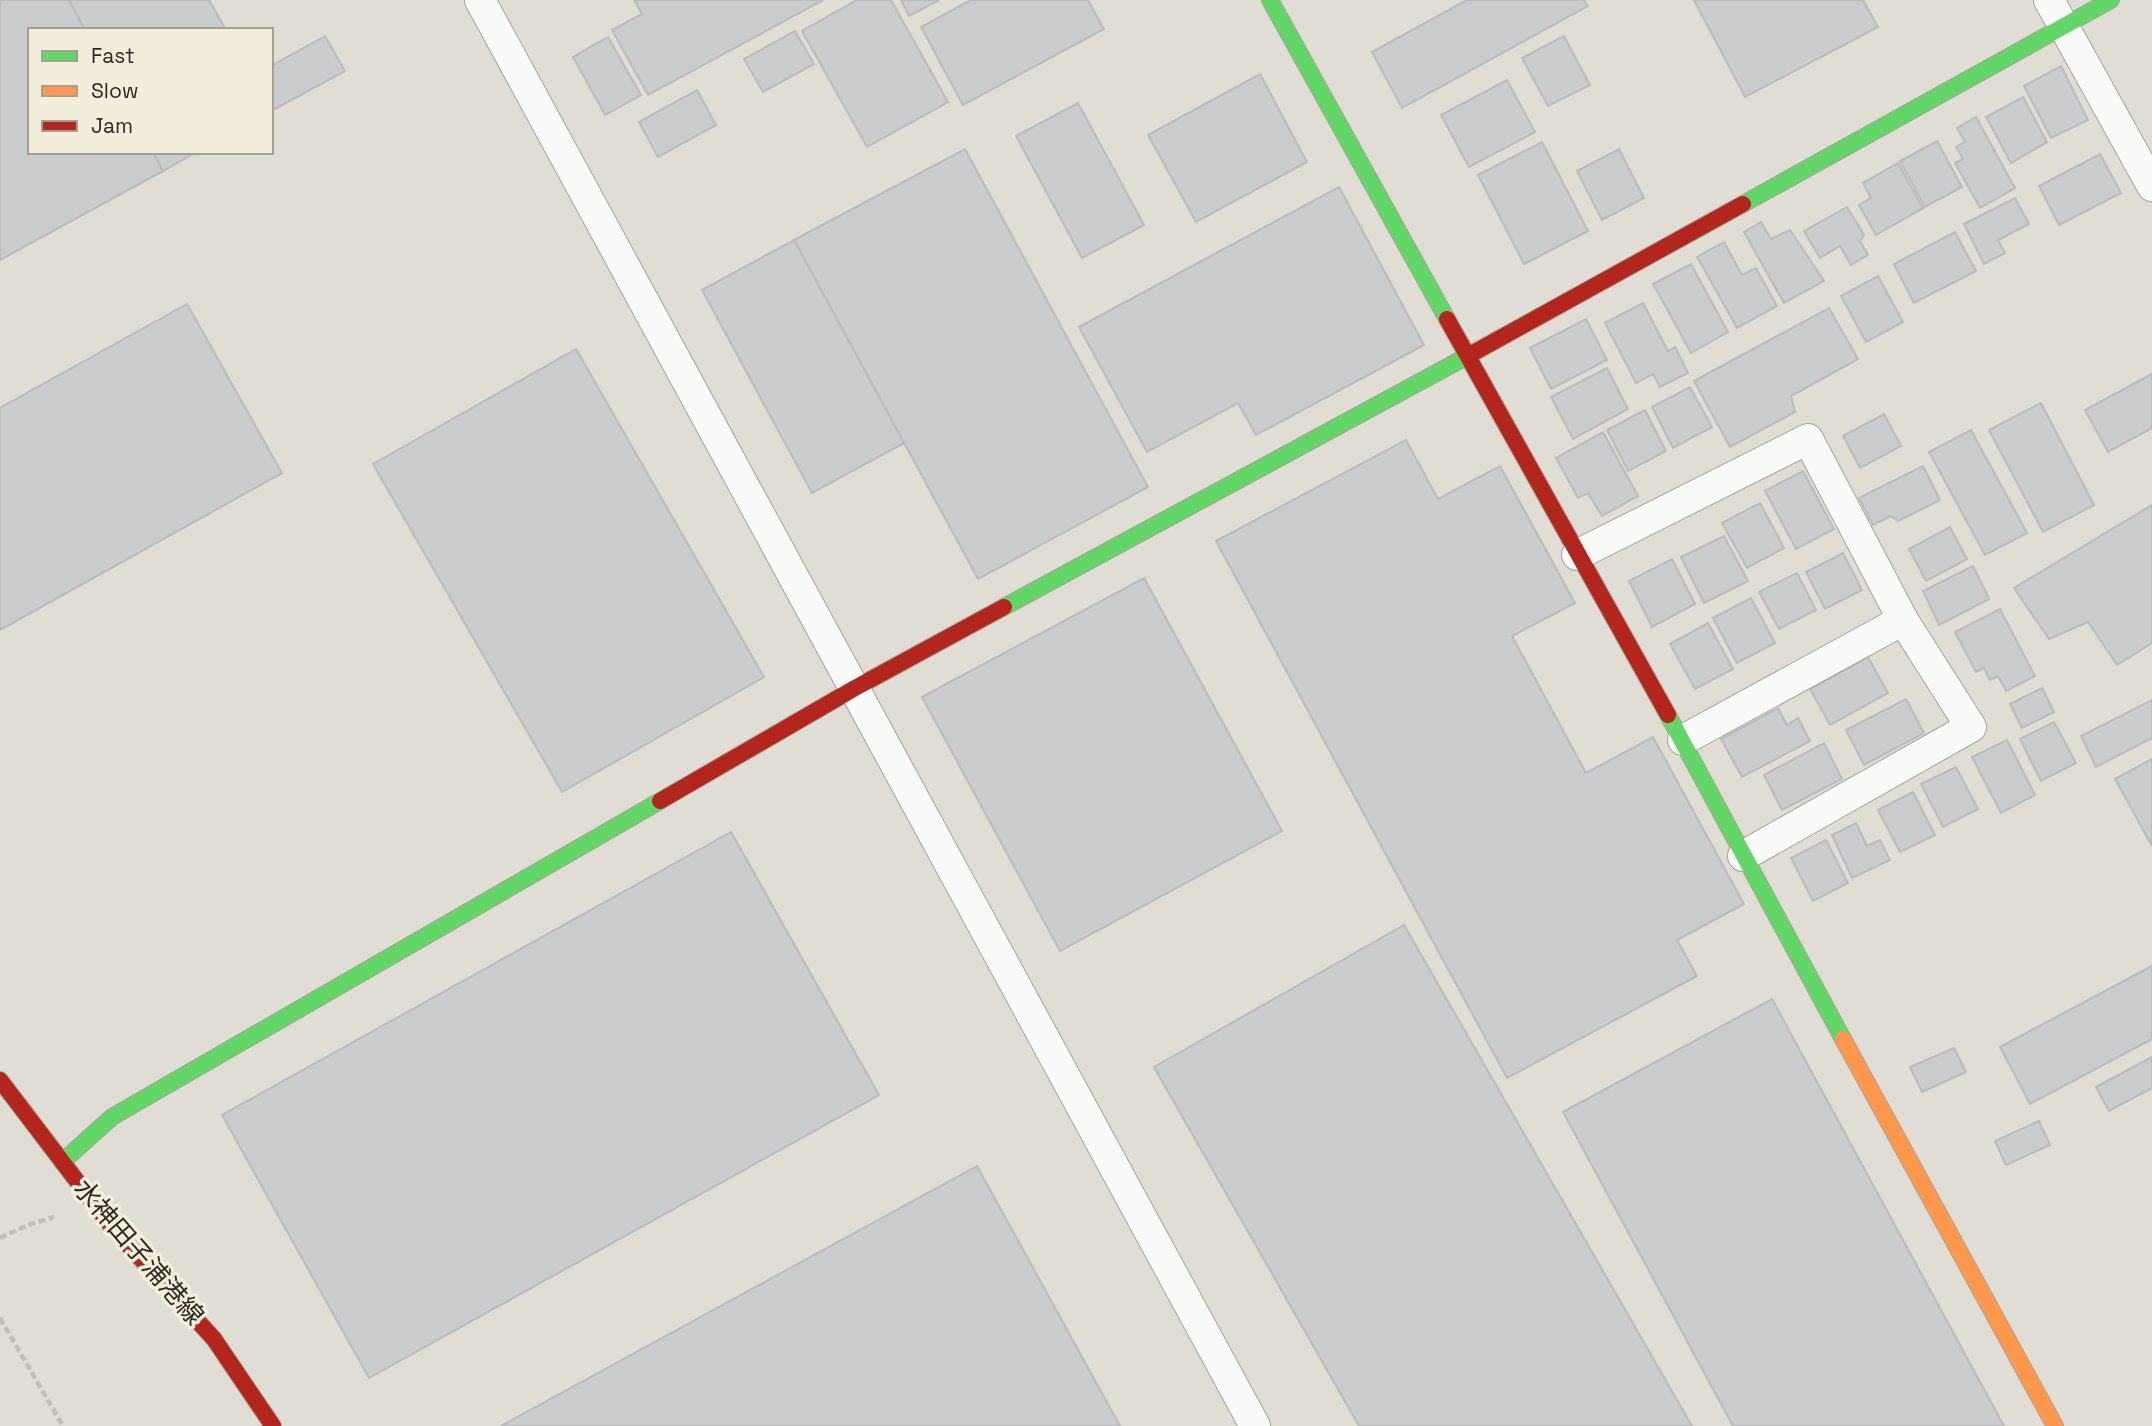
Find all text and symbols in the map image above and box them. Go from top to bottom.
legend [28,28,273,154]
text: Fast [91,42,135,69]
text: Slow [91,77,139,104]
text: Jam [91,112,133,139]
street label: 水神田子浦港線 [66,1172,212,1332]

